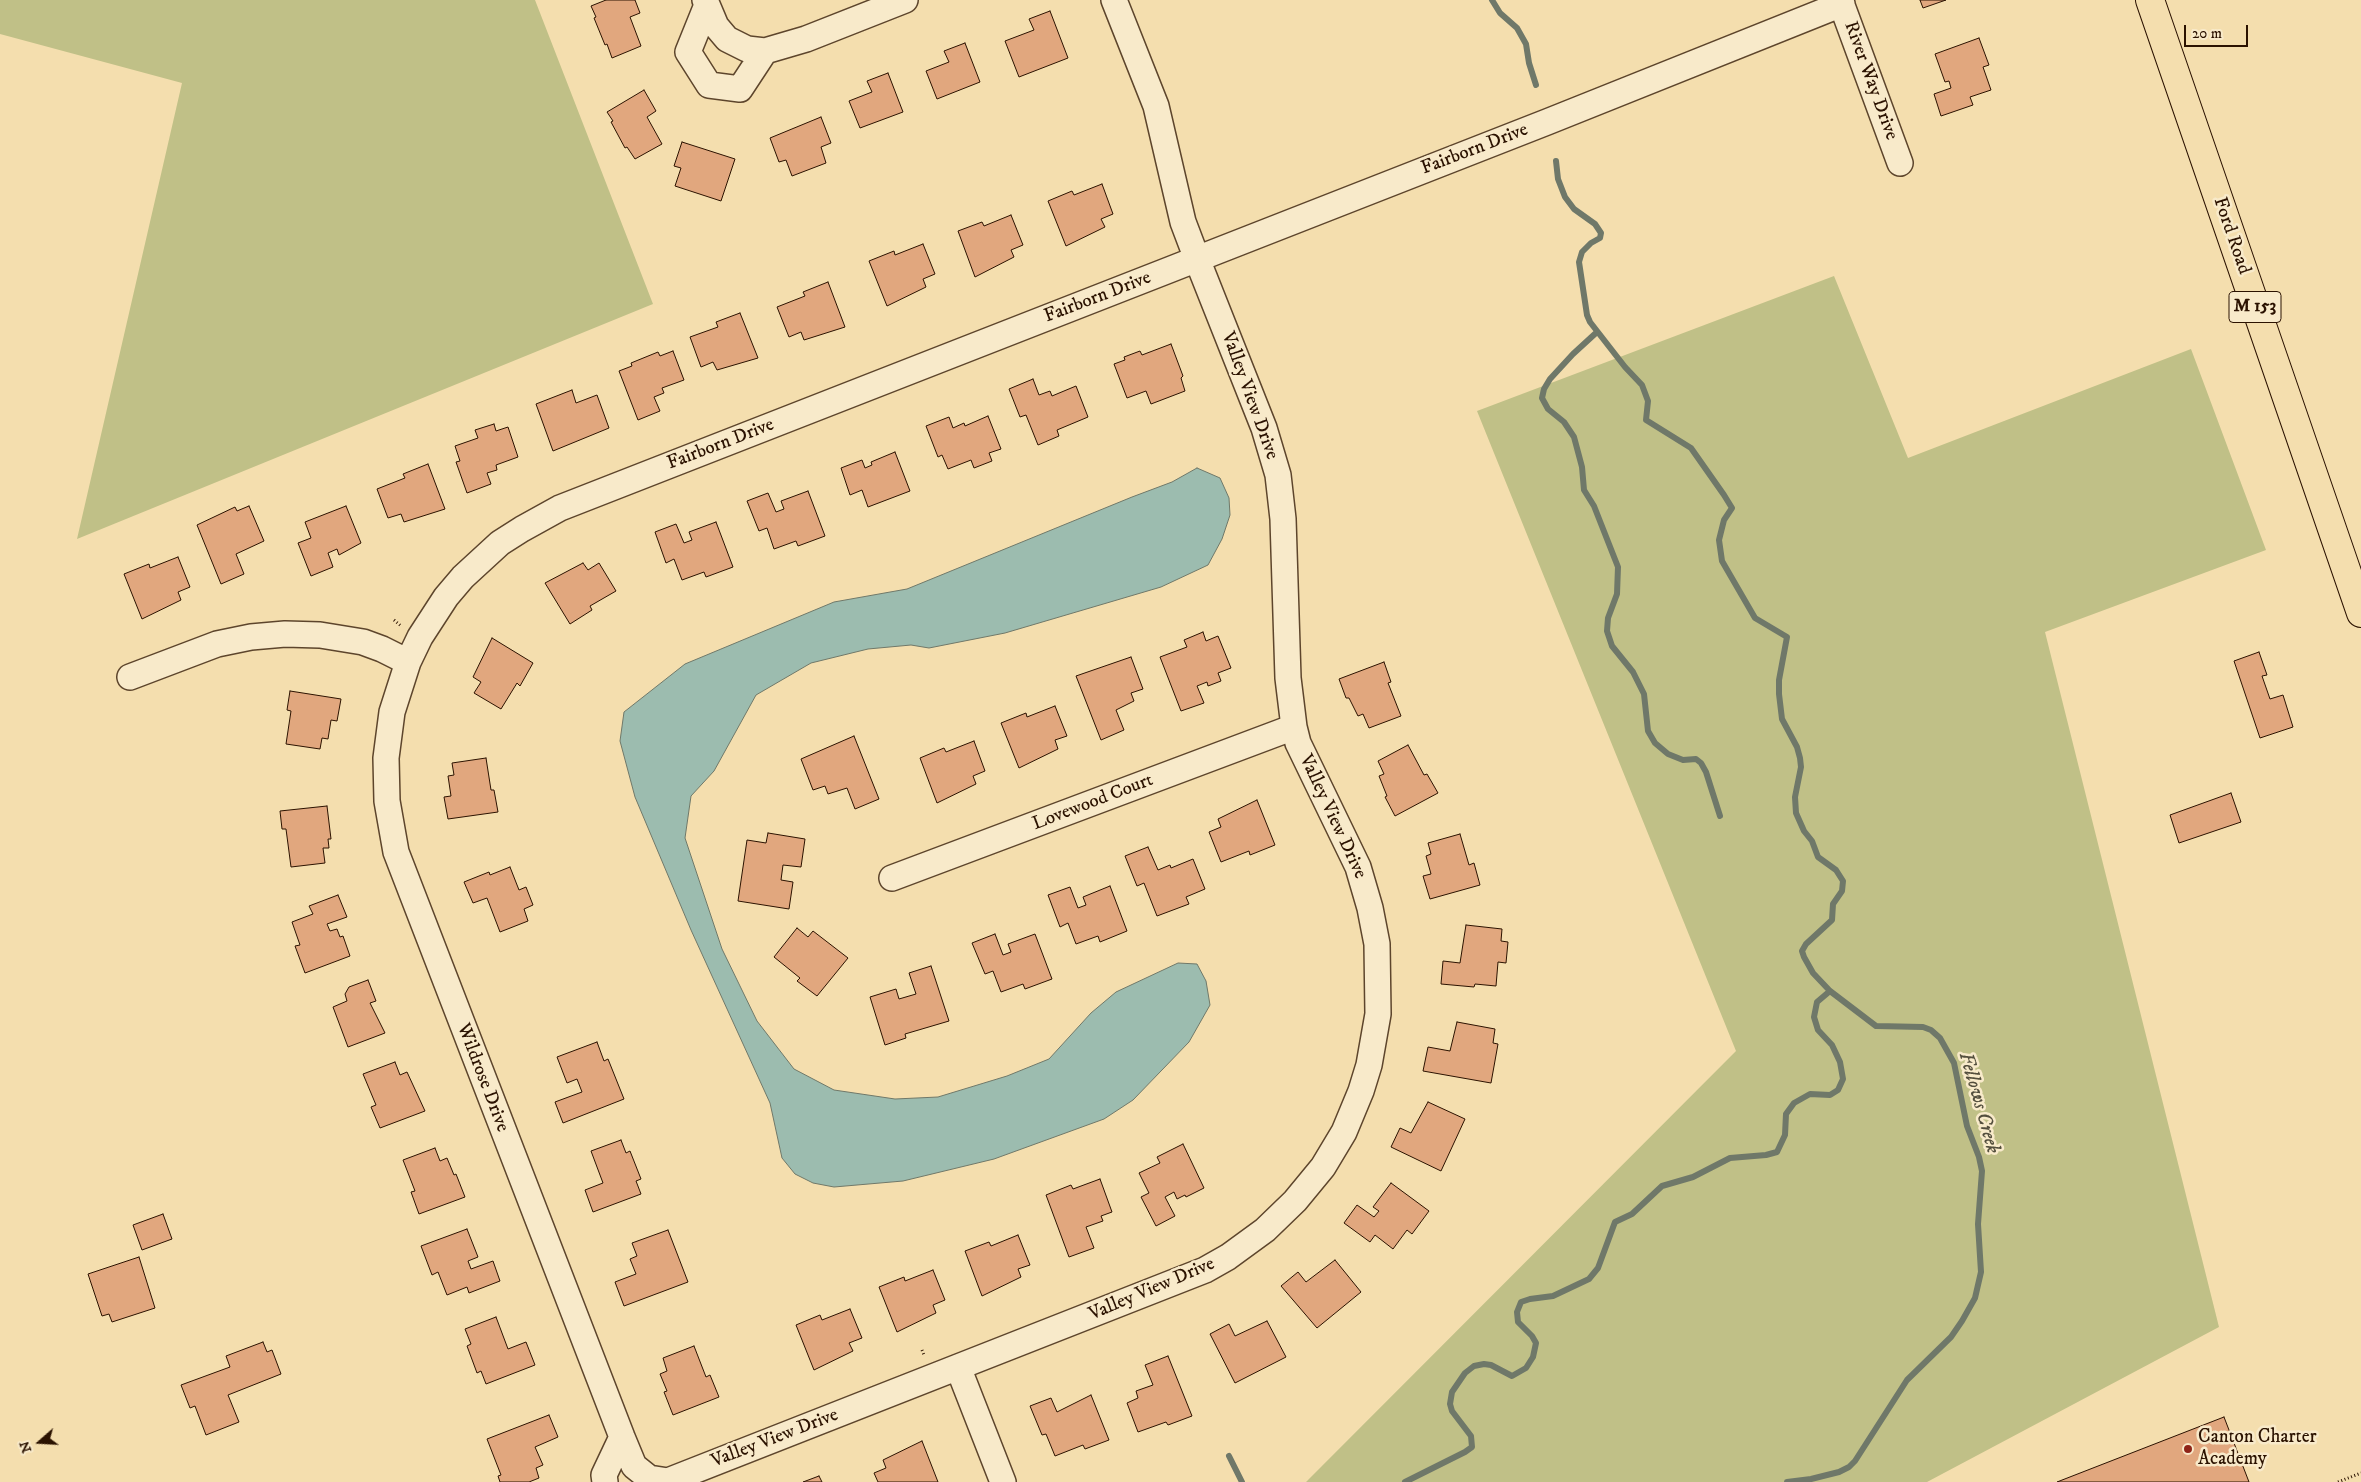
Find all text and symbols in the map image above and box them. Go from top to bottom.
scale bar [2186,15,2250,47]
street label: River Way Drive [1838,19,1902,143]
text: 20 m [2192,24,2222,43]
street label: Fairborn Drive [1418,119,1532,181]
street label: Ford Road [2207,194,2255,278]
street label: Fairborn Drive [1041,267,1155,329]
road number: M 153 [2229,292,2281,322]
street label: Valley View Drive [1215,329,1283,463]
street label: Fairborn Drive [664,414,778,476]
street label: Valley View Drive [1293,751,1371,883]
street label: Lovewood Court [1029,770,1157,836]
street label: Wildrose Drive [451,1021,513,1135]
water label: Fellows Creek [1952,1049,2004,1157]
street label: Valley View Drive [1086,1253,1218,1327]
street label: Valley View Drive [708,1404,842,1474]
north arrow [15,1417,65,1467]
place label: Canton Charter Academy [2198,1427,2317,1471]
text: N [15,1439,36,1455]
marker: Canton Charter Academy [2182,1443,2194,1455]

